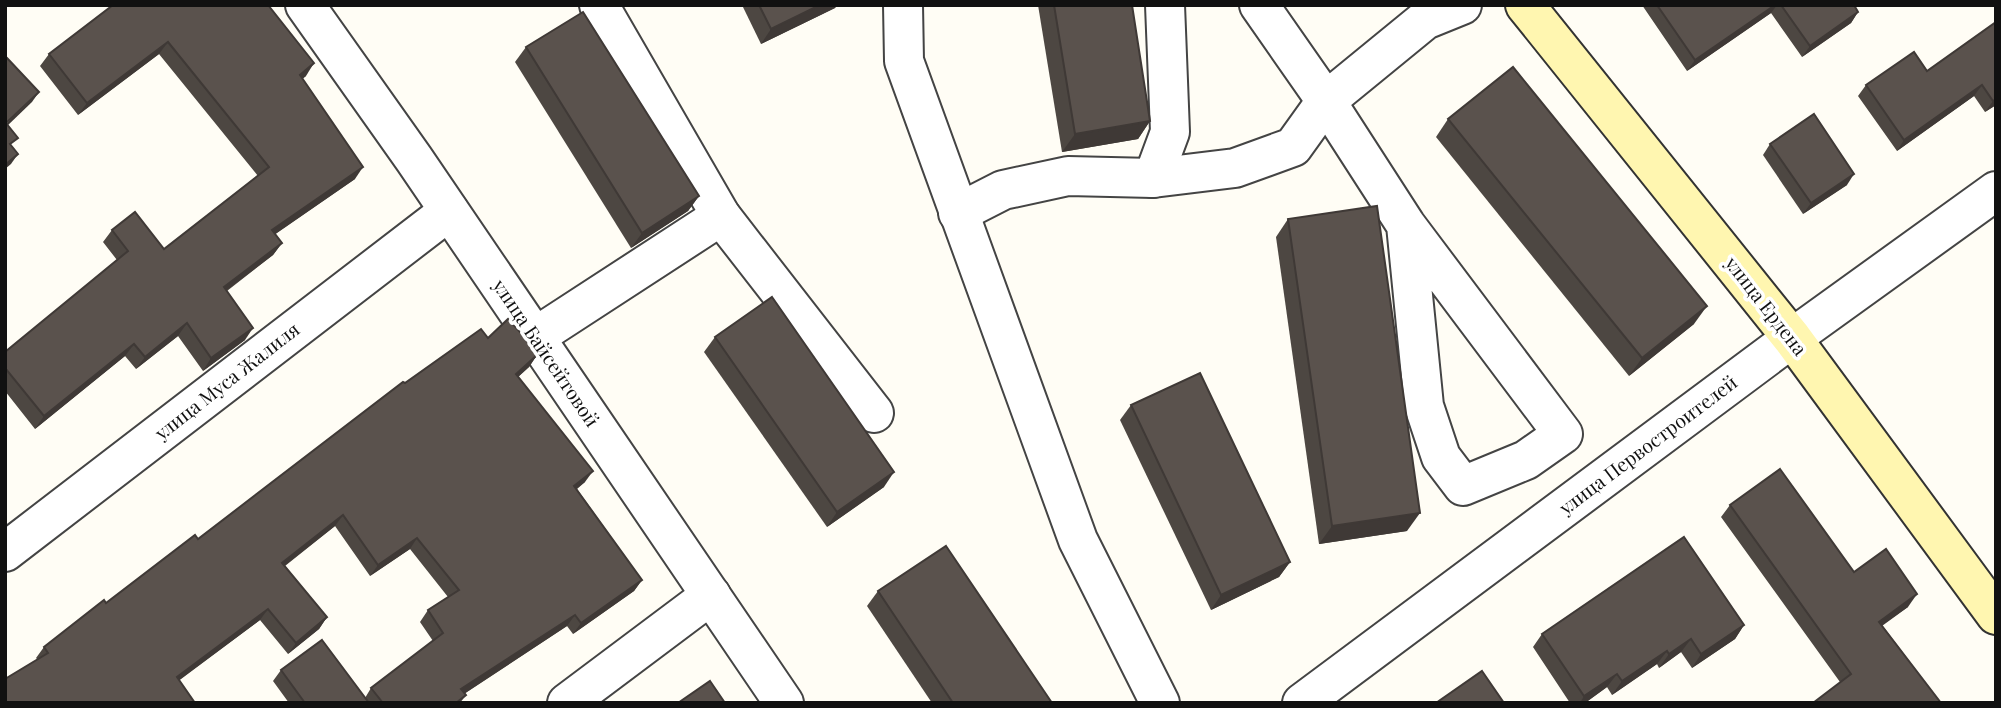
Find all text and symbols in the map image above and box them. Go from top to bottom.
street label: улица Ердена [1719,250,1814,361]
street label: улица Байсейтовой [487,273,606,432]
street label: улица Муса Жалиля [148,316,304,445]
street label: улица Первостроителей [1552,369,1742,520]

